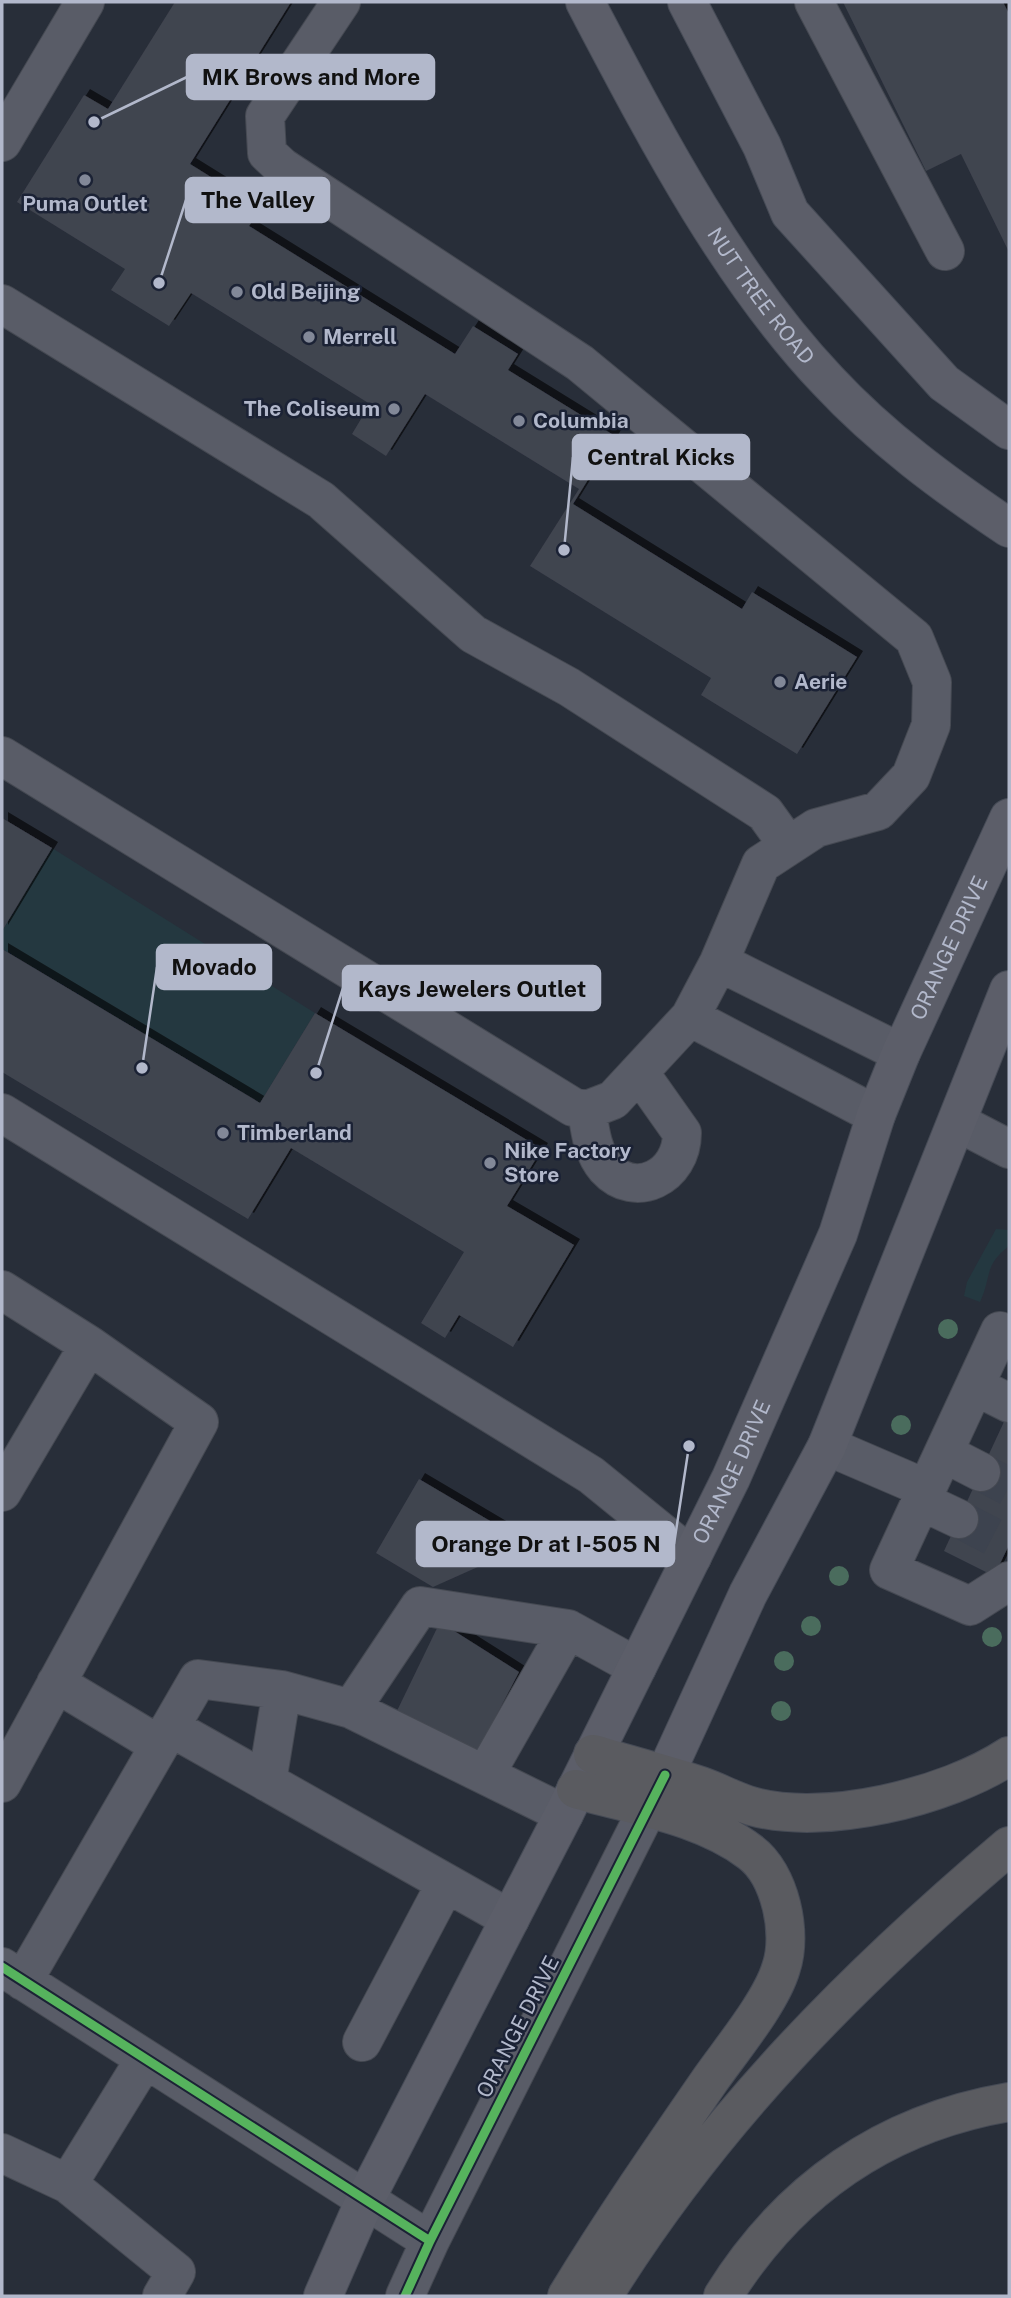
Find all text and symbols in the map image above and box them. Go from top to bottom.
callout: MK Brows and More [187,55,434,99]
text: MK Brows and More [202,63,420,90]
marker: Puma Outlet [77,172,93,188]
callout: The Valley [186,178,329,222]
text: The Valley [201,186,315,213]
place label: Puma Outlet [22,191,148,216]
street label: NUT TREE ROAD [702,223,820,369]
place label: Old Beijing [251,279,360,304]
marker: Old Beijing [229,284,245,300]
place label: Merrell [323,324,397,349]
marker: Merrell [301,329,317,345]
place label: The Coliseum [244,396,380,421]
marker: The Coliseum [386,401,402,417]
place label: Columbia [533,408,629,433]
marker: Columbia [511,413,527,429]
callout: Central Kicks [573,435,749,479]
text: Central Kicks [587,443,735,470]
place label: Aerie [794,669,847,694]
marker: Aerie [772,674,788,690]
street label: ORANGE DRIVE [905,872,993,1024]
callout: Movado [157,945,271,989]
text: Movado [171,953,257,980]
callout: Kays Jewelers Outlet [343,966,600,1010]
text: Kays Jewelers Outlet [358,975,586,1002]
place label: Timberland [237,1120,352,1145]
marker: Timberland [215,1125,231,1141]
place label: Nike Factory Store [504,1138,632,1187]
marker: Nike Factory Store [482,1155,498,1171]
street label: ORANGE DRIVE [687,1396,776,1548]
callout: Orange Dr at I-505 N [417,1522,674,1566]
text: Orange Dr at I-505 N [431,1530,661,1557]
street label: ORANGE DRIVE [471,1952,564,2102]

